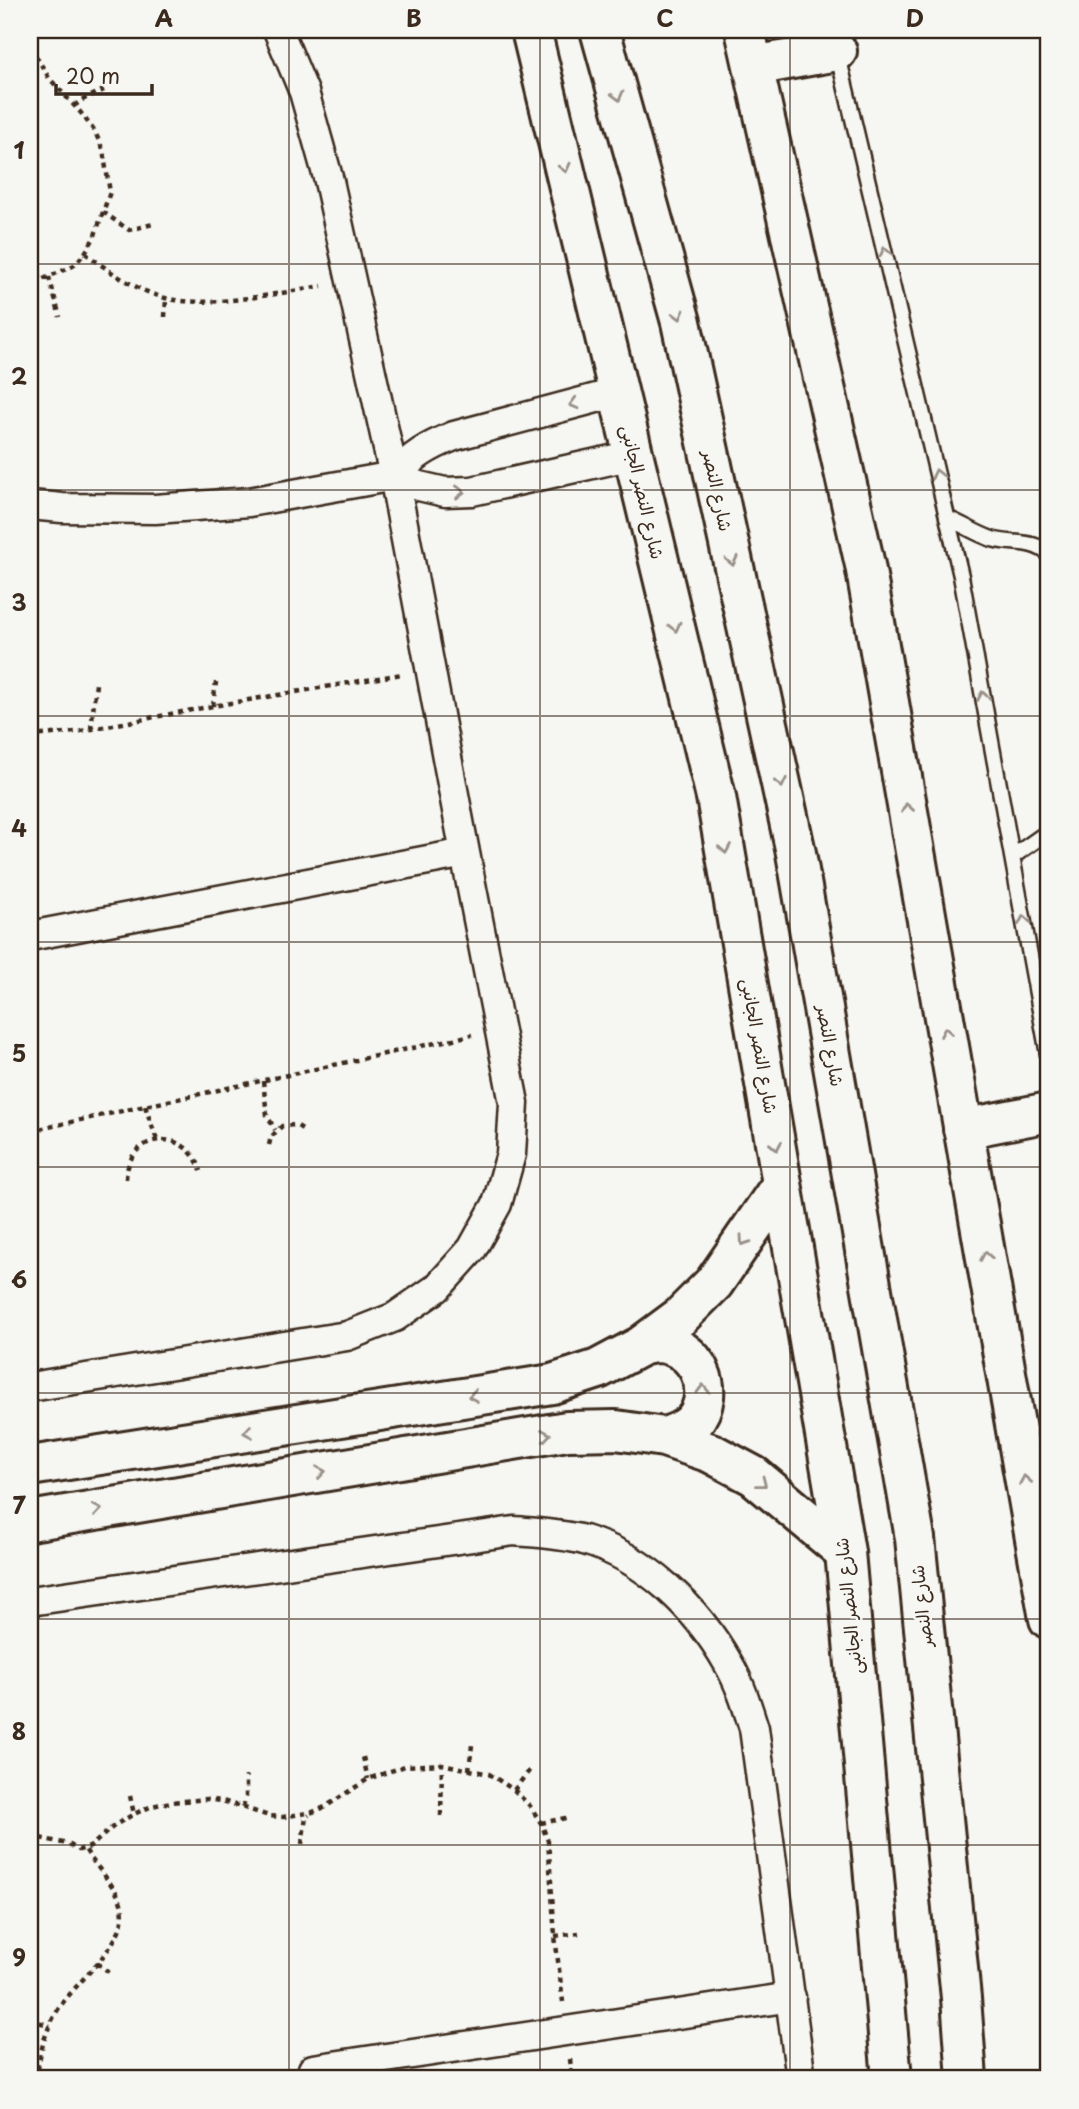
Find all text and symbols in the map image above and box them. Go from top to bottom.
text: A [155,0,173,35]
text: B [406,0,422,35]
text: C [656,0,674,35]
text: D [906,0,924,35]
scale bar [56,52,152,96]
text: 20 m [66,59,120,91]
one-way arrow [610,89,625,101]
text: 1 [14,132,25,167]
one-way arrow [556,161,571,173]
one-way arrow [879,246,893,258]
one-way arrow [671,309,685,321]
text: 2 [11,358,27,393]
one-way arrow [568,396,580,410]
street label: شارع النصر الجانبى [615,422,672,562]
street label: شارع النصر [696,446,740,534]
one-way arrow [931,468,945,480]
one-way arrow [455,484,466,499]
one-way arrow [724,555,739,567]
text: 3 [11,584,27,619]
one-way arrow [667,621,681,633]
one-way arrow [976,690,991,702]
one-way arrow [772,777,787,789]
one-way arrow [900,802,915,813]
text: 4 [11,810,27,845]
one-way arrow [717,843,732,855]
one-way arrow [1017,914,1032,926]
street label: شارع النصر الجانبى [735,976,786,1116]
street label: شارع النصر [811,1001,852,1089]
one-way arrow [939,1026,954,1038]
text: 5 [12,1035,26,1070]
one-way arrow [768,1140,783,1151]
one-way arrow [740,1233,752,1246]
one-way arrow [979,1250,994,1262]
text: 6 [11,1261,27,1296]
one-way arrow [695,1383,710,1394]
one-way arrow [467,1388,479,1403]
one-way arrow [242,1424,254,1439]
one-way arrow [540,1428,552,1443]
one-way arrow [316,1465,327,1480]
one-way arrow [754,1474,766,1487]
one-way arrow [1018,1474,1033,1486]
text: 7 [12,1487,26,1522]
one-way arrow [91,1503,103,1518]
street label: شارع النصر الجانبى [827,1536,868,1676]
street label: شارع النصر [903,1564,938,1650]
text: 8 [12,1713,26,1748]
text: 9 [12,1939,26,1974]

